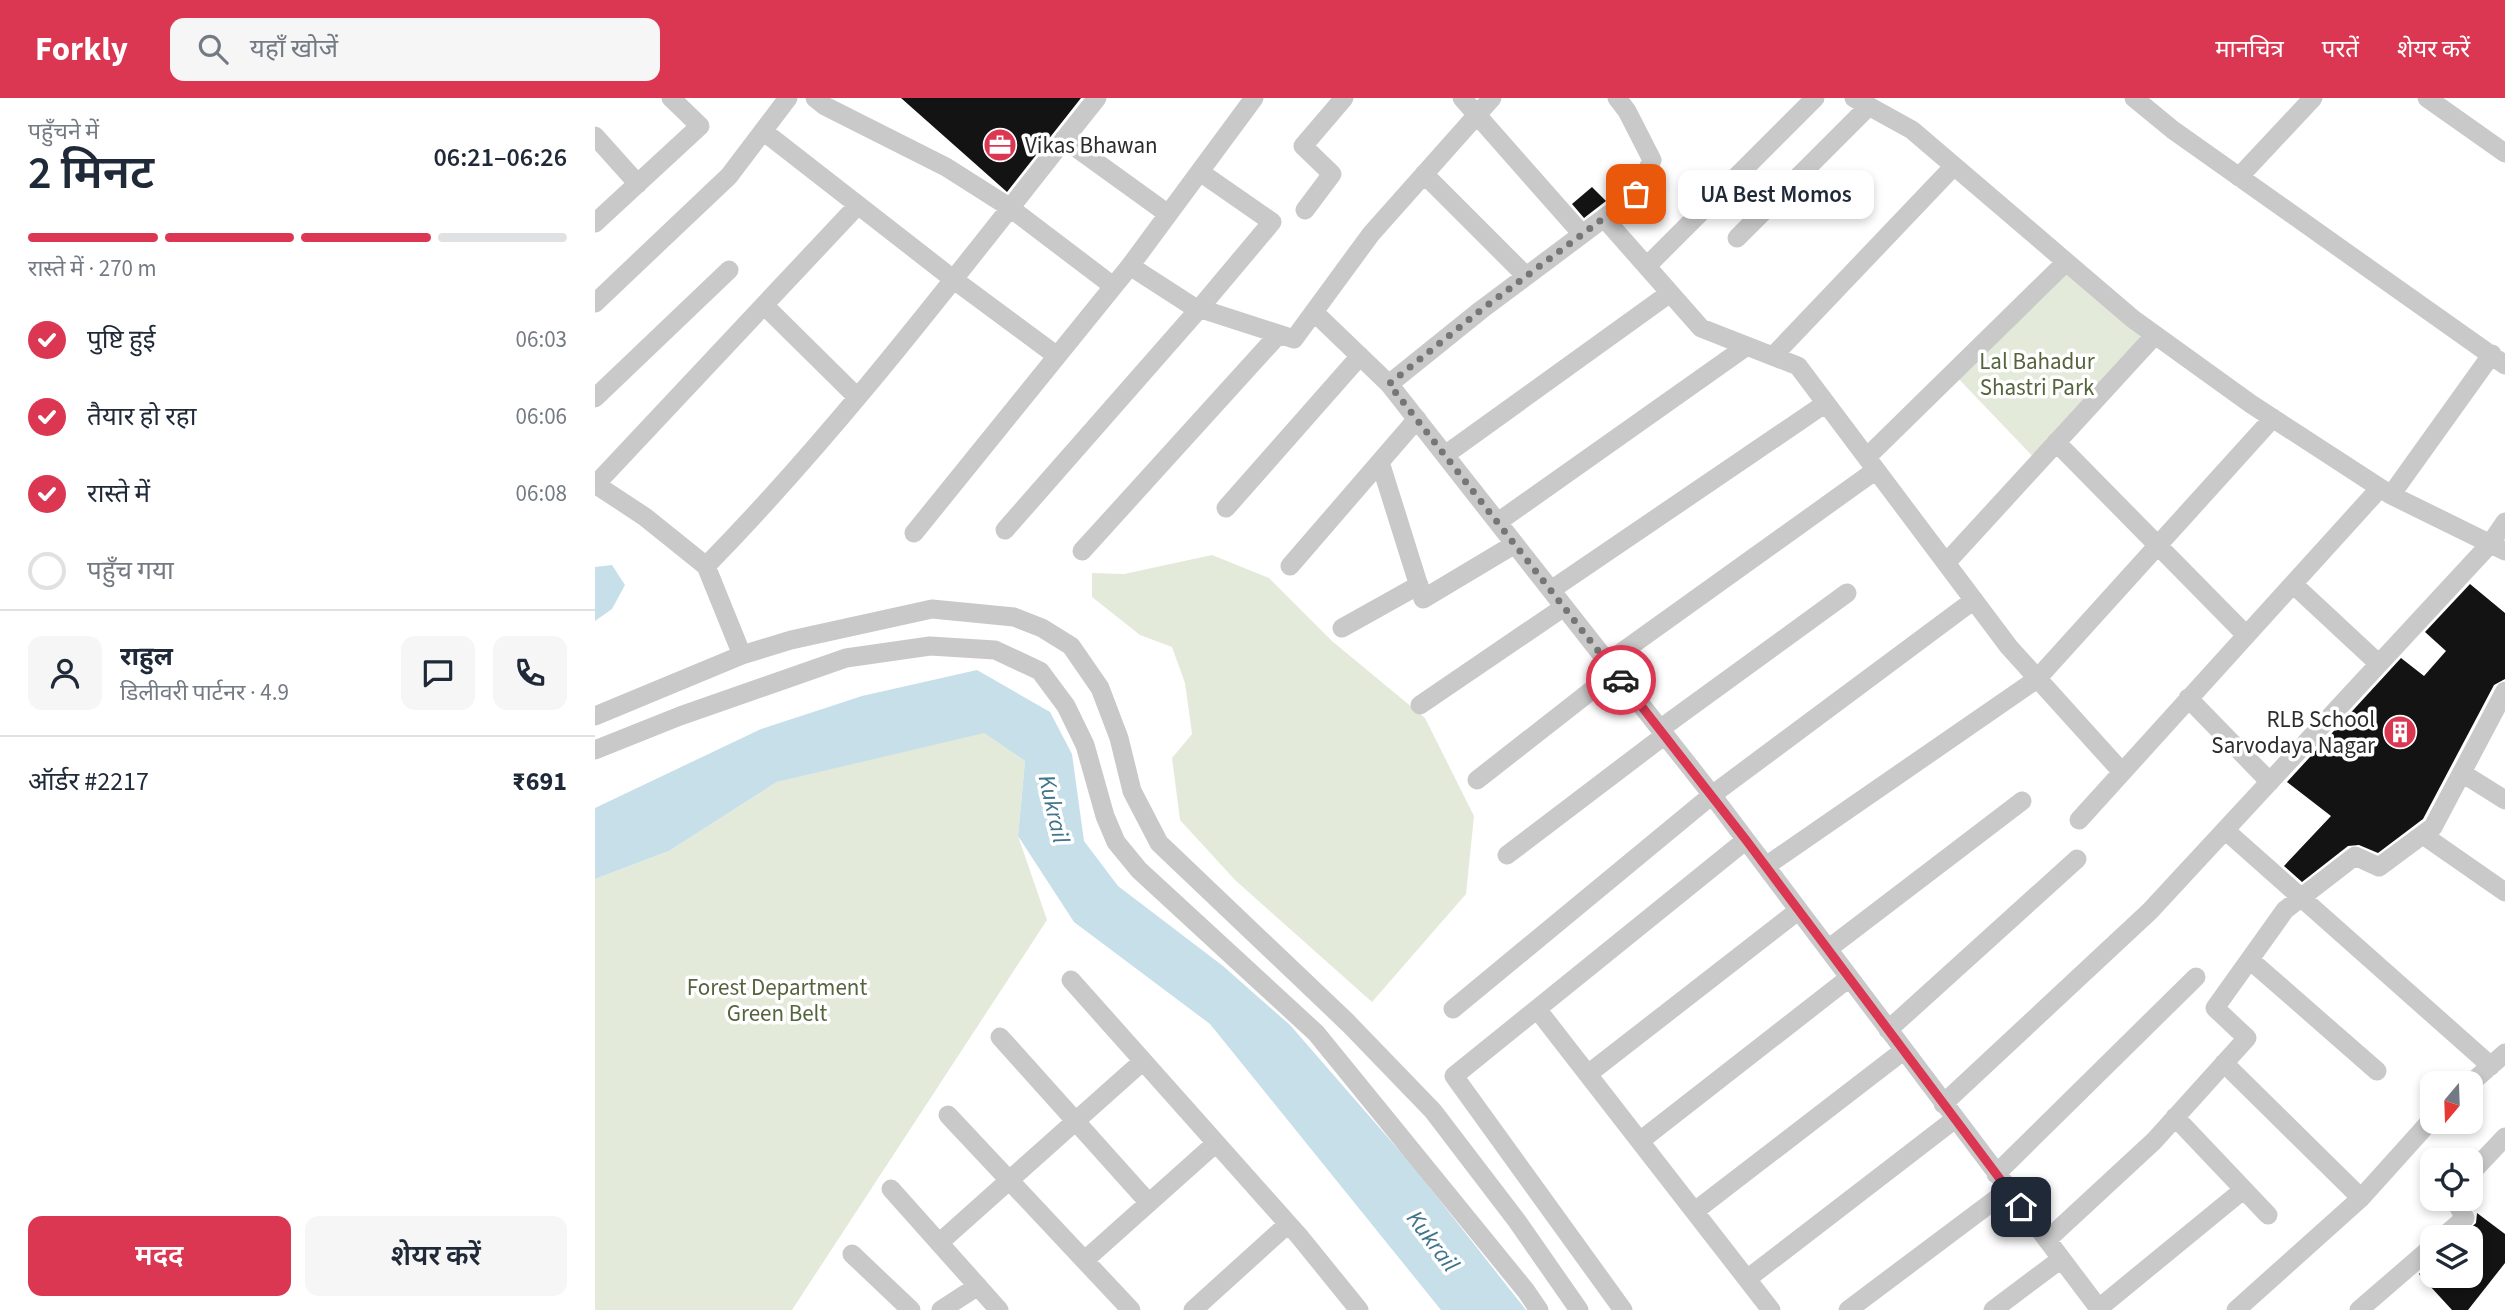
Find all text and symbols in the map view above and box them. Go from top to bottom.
search box [170,18,660,81]
text: Forkly [35,26,128,73]
icon: search [194,30,232,68]
text: यहाँ खोजें [250,30,338,67]
text: मानचित्र [2215,32,2284,67]
text: परतें [2322,32,2359,67]
text: शेयर करें [2397,32,2470,67]
text: पहुँचने में [28,115,99,148]
office icon: Vikas Bhawan [981,126,1019,164]
place label: Vikas Bhawan [1025,129,1158,162]
text: 06:21–06:26 [434,139,567,176]
text: 2 मिनट [28,141,154,206]
pin [1606,164,1666,224]
callout: UA Best Momos [1678,170,1874,218]
icon: bag [1617,175,1655,213]
text: UA Best Momos [1700,178,1852,211]
text: रास्ते में · 270 m [28,252,157,285]
icon: check [28,321,66,359]
text: पुष्टि हुई [87,321,155,358]
text: 06:03 [516,323,567,356]
park label: Lal Bahadur Shastri Park [1979,345,2096,404]
icon: check [28,398,66,436]
text: तैयार हो रहा [87,398,196,435]
text: 06:06 [516,400,567,433]
icon: check [28,475,66,513]
text: रास्ते में [87,475,150,512]
text: 06:08 [516,477,567,510]
text: पहुँच गया [87,552,174,589]
button: person [28,636,102,710]
button: chat [401,636,475,710]
button: phone [493,636,567,710]
text: राहुल [120,638,173,675]
courier [1586,645,1656,715]
icon: car [1602,661,1640,699]
text: डिलीवरी पार्टनर · 4.9 [120,676,289,709]
place label: RLB School Sarvodaya Nagar [2211,703,2376,762]
building icon: RLB School Sarvodaya Nagar [2381,713,2419,751]
text: ऑर्डर #2217 [28,763,149,800]
text: ₹691 [512,763,567,800]
water label: Kukrail [1029,771,1078,847]
park label: Forest Department Green Belt [687,971,867,1030]
north arrow [2420,1071,2483,1134]
map controls [2420,1071,2483,1288]
button: locate [2420,1148,2483,1211]
pin [1991,1177,2051,1237]
icon: home [2002,1188,2040,1226]
water label: Kukrail [1398,1203,1467,1280]
button: मदद [28,1216,291,1296]
button: शेयर करें [305,1216,567,1296]
button: layers [2420,1225,2483,1288]

